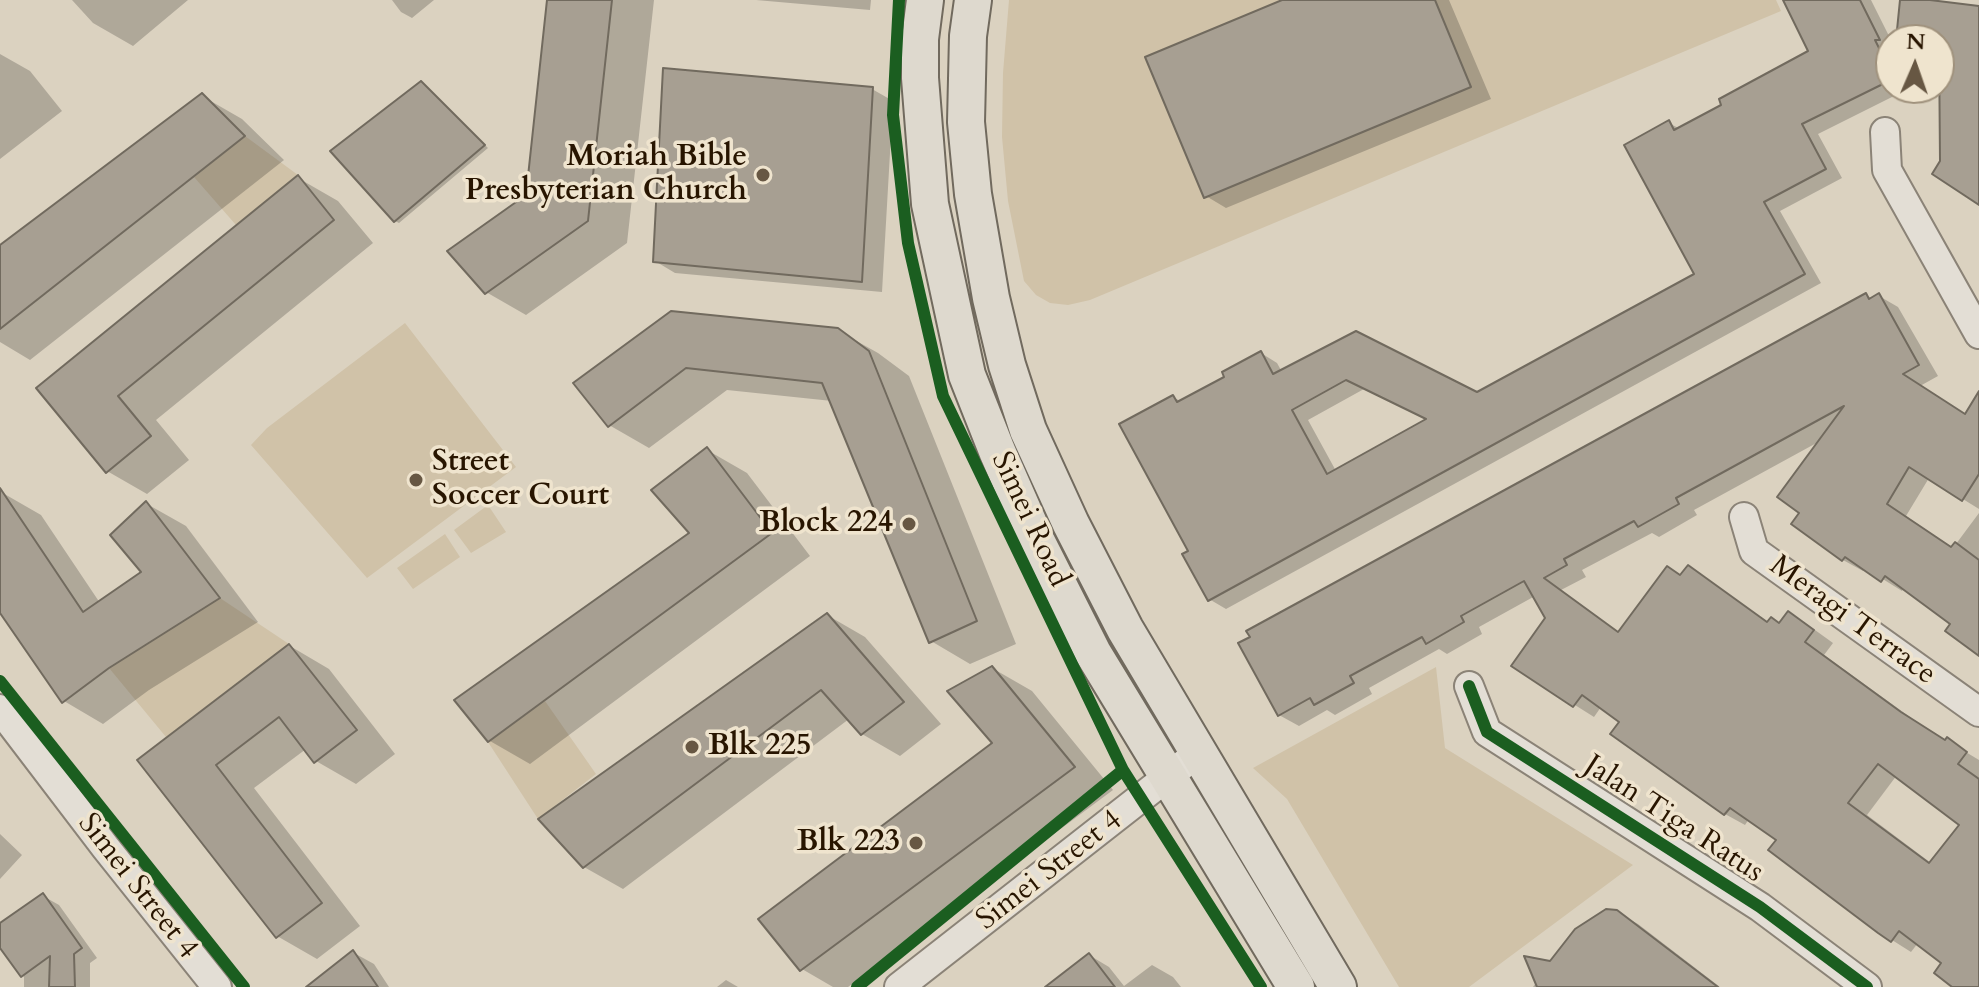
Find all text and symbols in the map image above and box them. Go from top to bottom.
north arrow [1875,24,1955,104]
text: N [1906,27,1926,57]
place label: Moriah Bible Presbyterian Church [465,140,747,210]
marker: Moriah Bible Presbyterian Church [754,166,772,184]
place label: Street Soccer Court [432,445,609,516]
street label: Simei Road [982,447,1076,593]
marker: Street Soccer Court [407,471,425,489]
place label: Block 224 [759,506,893,542]
marker: Block 224 [900,515,918,533]
street label: Meragi Terrace [1762,549,1942,693]
place label: Blk 225 [708,729,811,765]
marker: Blk 225 [683,738,701,756]
street label: Jalan Tiga Ratus [1576,749,1770,891]
street label: Simei Street 4 [970,803,1130,939]
street label: Simei Street 4 [69,807,205,967]
place label: Blk 223 [797,825,900,861]
marker: Blk 223 [907,834,925,852]

